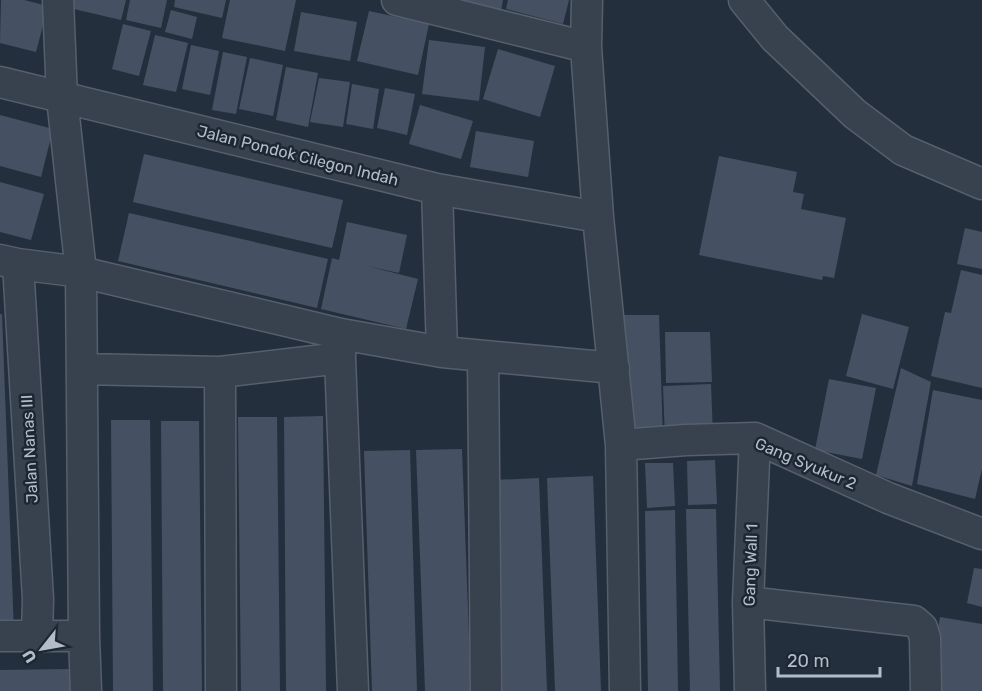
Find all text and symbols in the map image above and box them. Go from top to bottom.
street label: Jalan Pondok Cilegon Indah [195,121,401,190]
street label: Jalan Nanas III [17,394,42,504]
street label: Gang Syukur 2 [752,434,859,493]
street label: Gang Wall 1 [740,523,761,607]
north arrow [12,619,72,679]
scale bar [778,640,880,678]
text: U [18,647,41,666]
text: 20 m [787,650,829,672]

